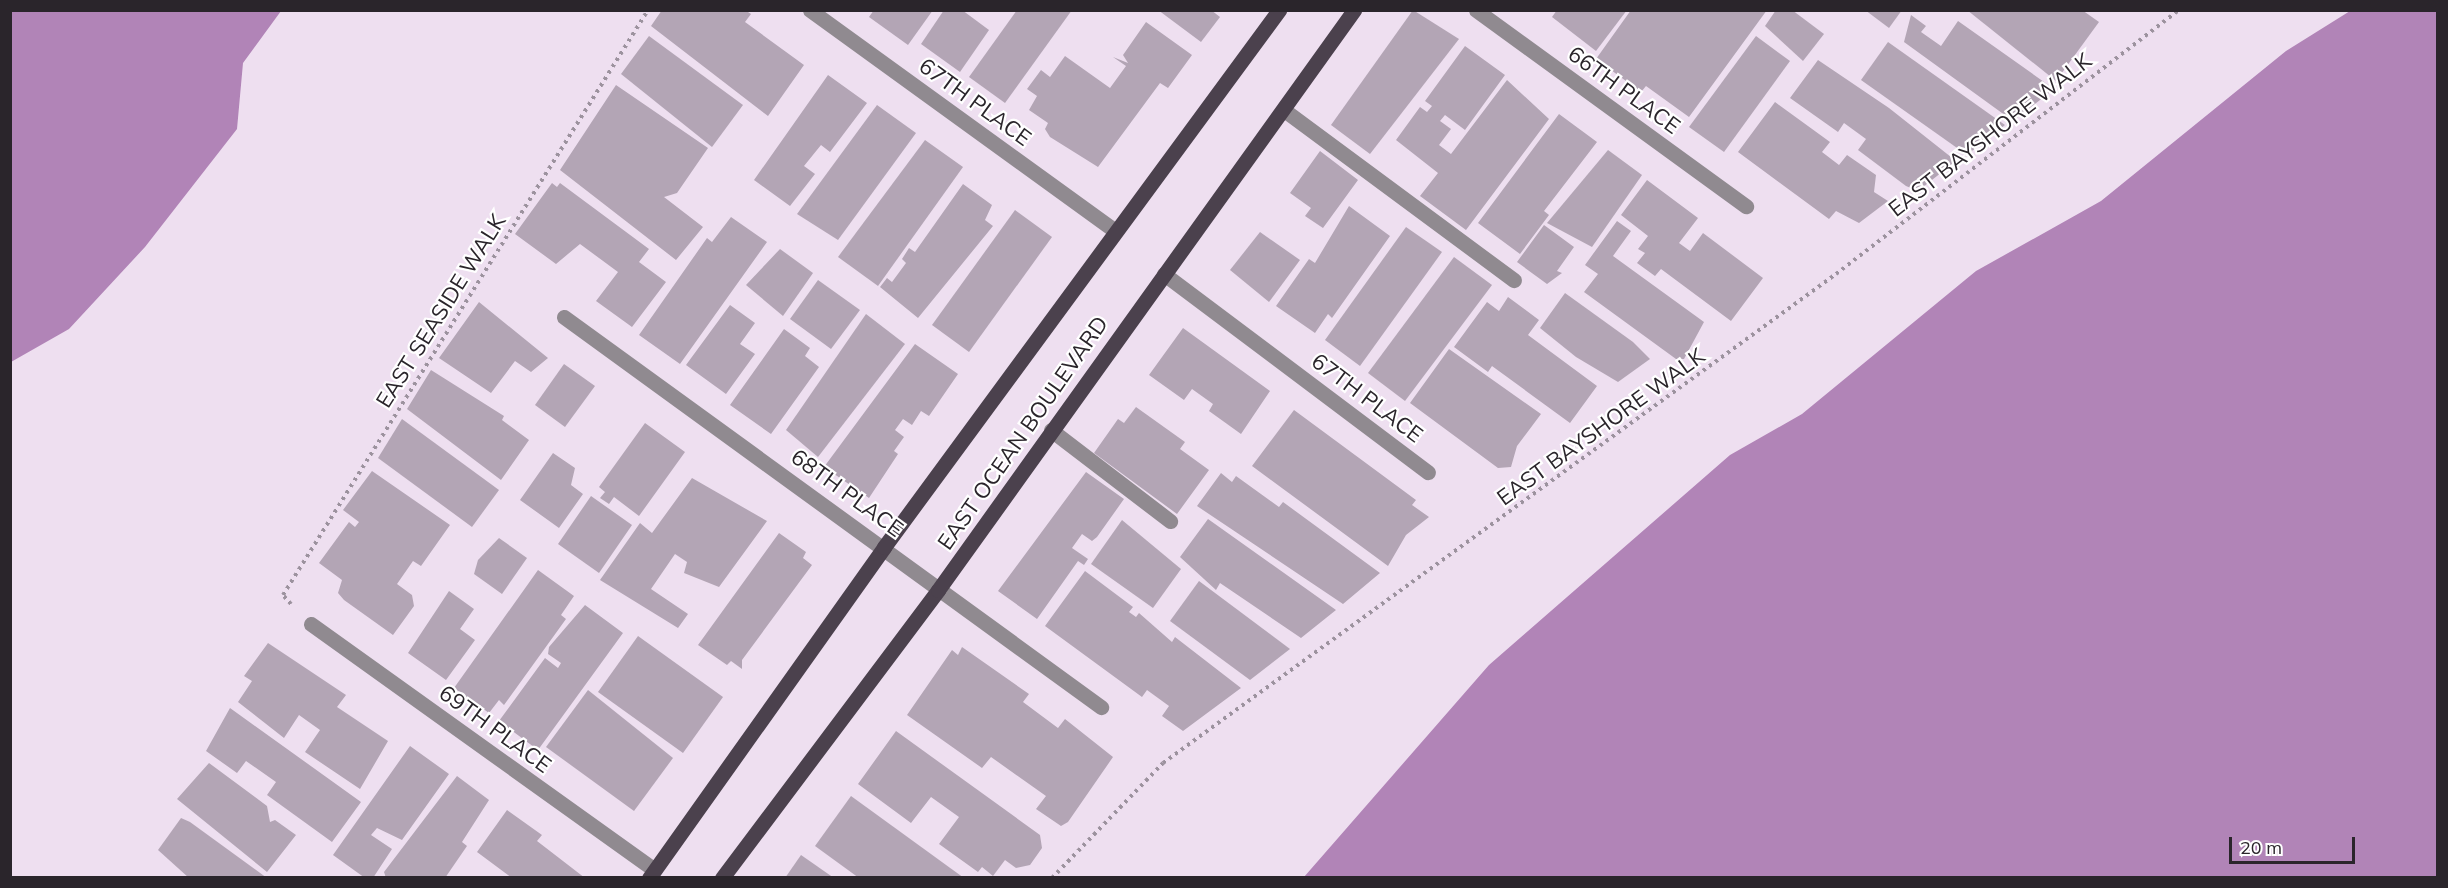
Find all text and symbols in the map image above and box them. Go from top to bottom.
street label: 66TH PLACE [1563,41,1685,139]
street label: EAST BAYSHORE WALK [1883,48,2097,222]
street label: 67TH PLACE [914,53,1036,151]
street label: EAST SEASIDE WALK [371,209,511,413]
street label: EAST OCEAN BOULEVARD [932,311,1114,555]
street label: EAST BAYSHORE WALK [1492,343,1710,511]
street label: 67TH PLACE [1306,348,1428,448]
street label: 68TH PLACE [786,444,908,542]
street label: 69TH PLACE [434,680,556,778]
scale bar [2232,825,2358,863]
text: 20 m [2240,836,2282,859]

